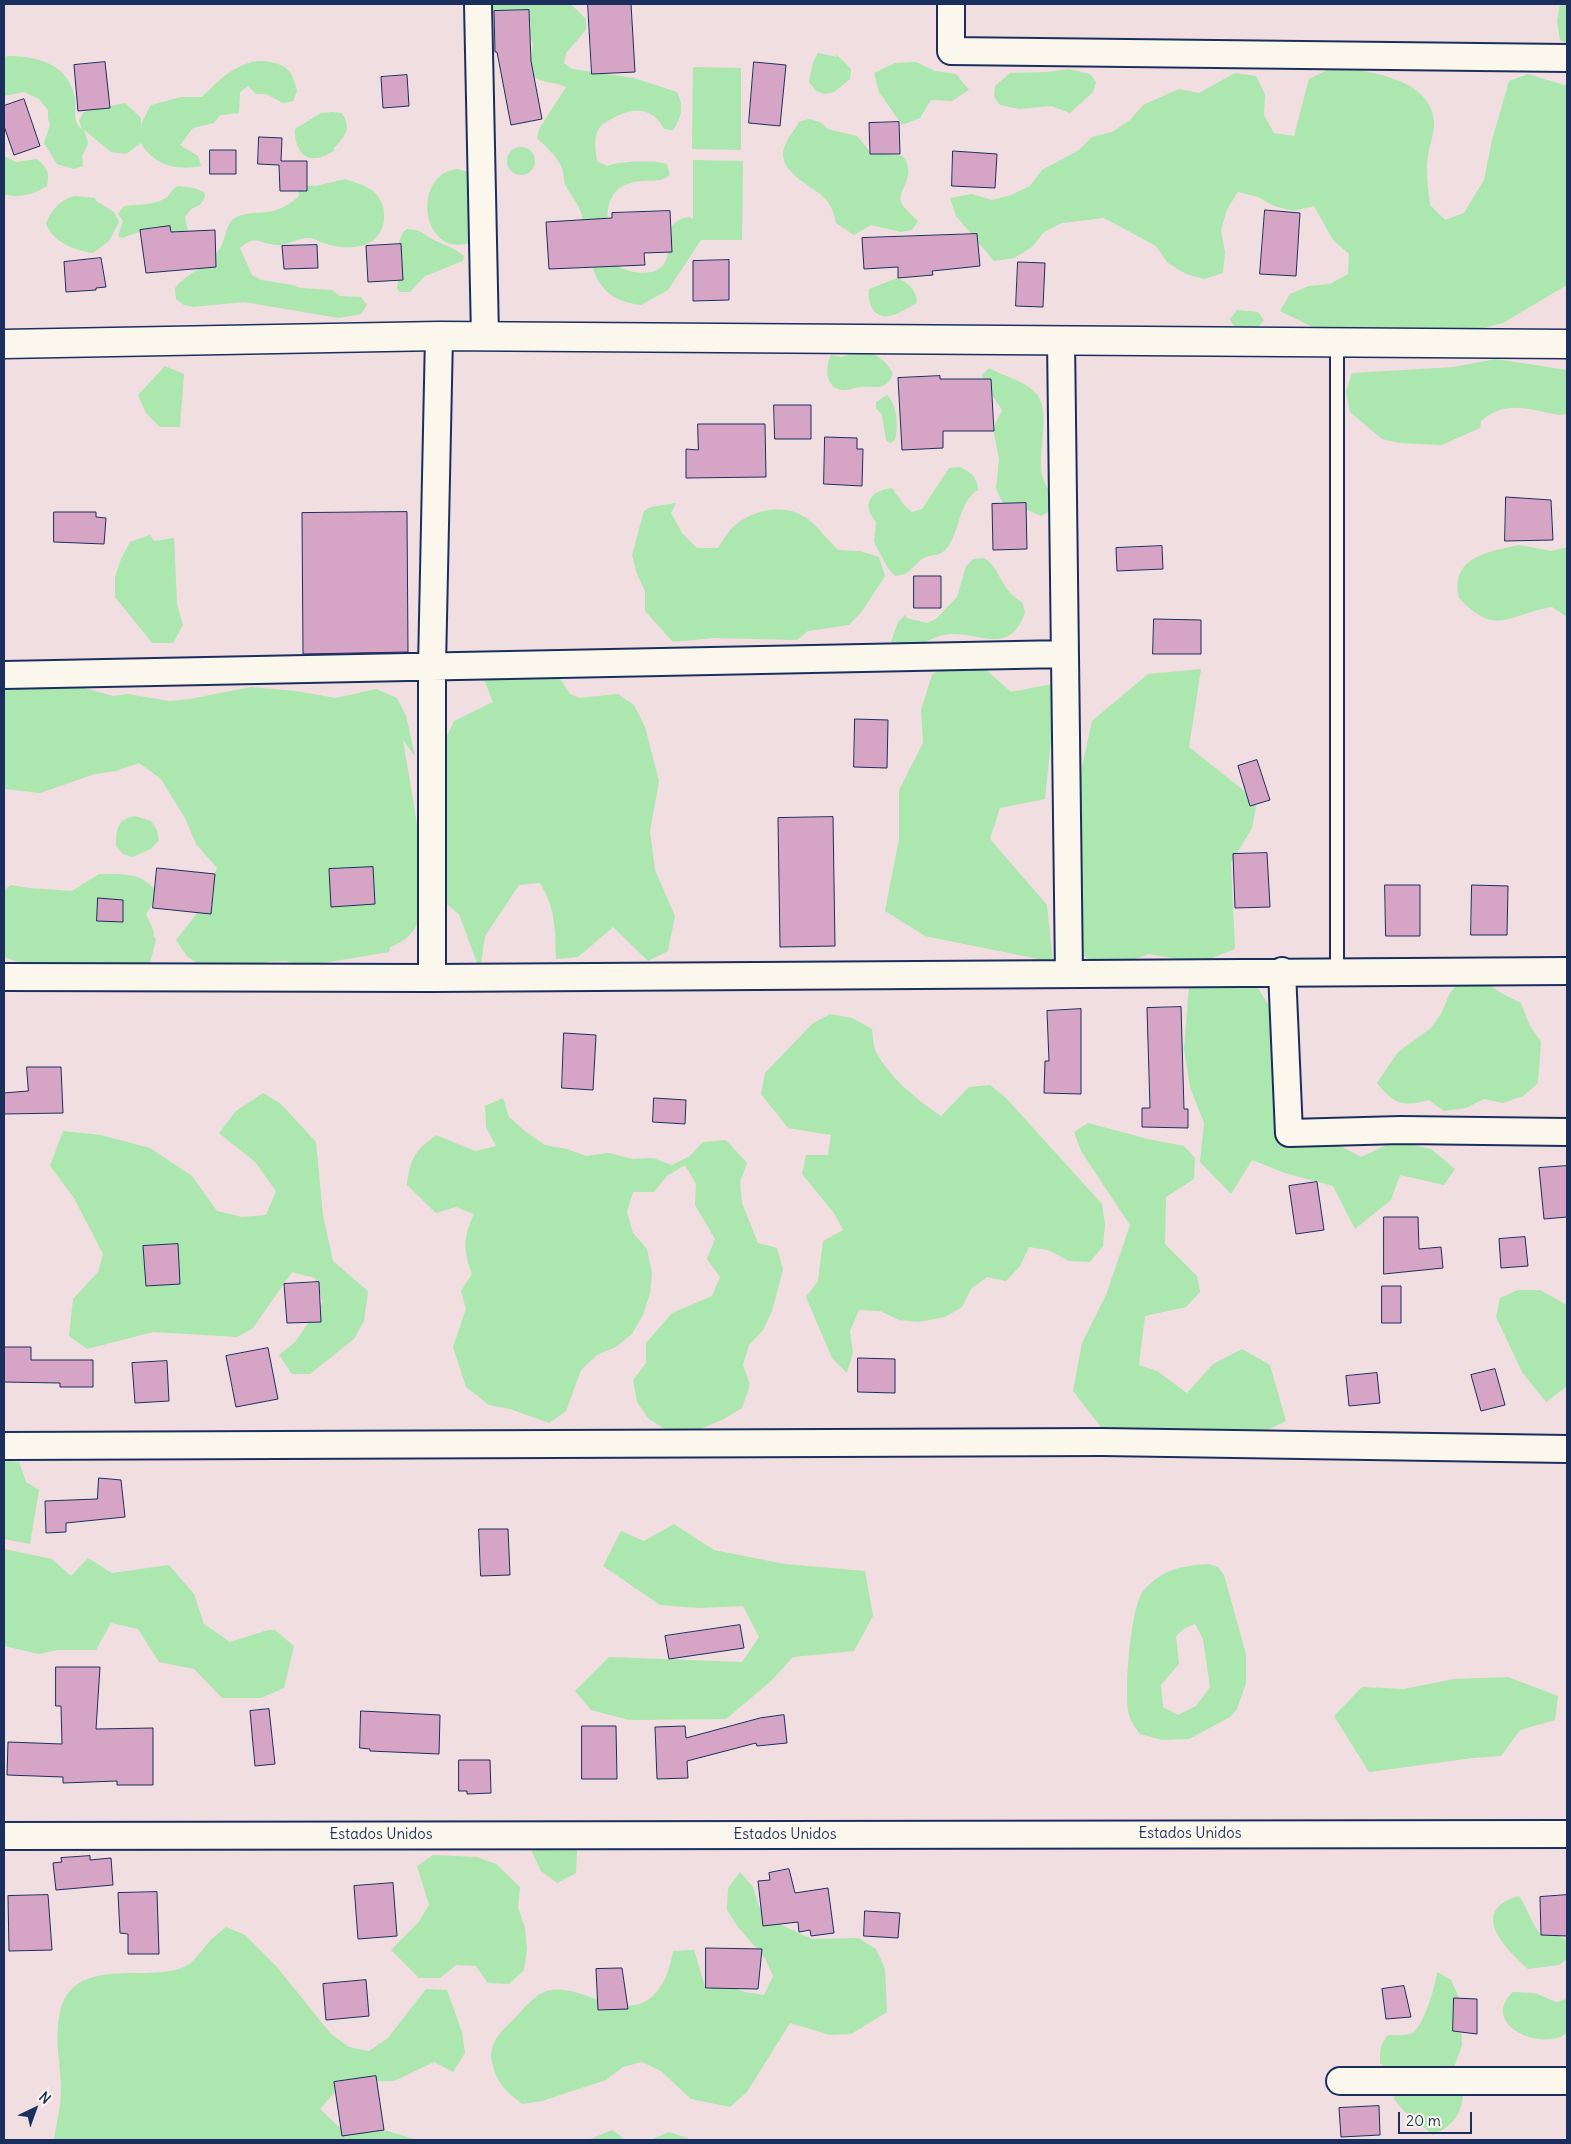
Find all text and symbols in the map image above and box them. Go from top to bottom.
street label: Estados Unidos [1138,1825,1242,1843]
street label: Estados Unidos [329,1826,433,1844]
street label: Estados Unidos [733,1826,837,1844]
north arrow [10,2084,60,2134]
text: N [35,2088,55,2108]
scale bar [1401,2102,1475,2134]
text: 20 m [1406,2111,1441,2130]

